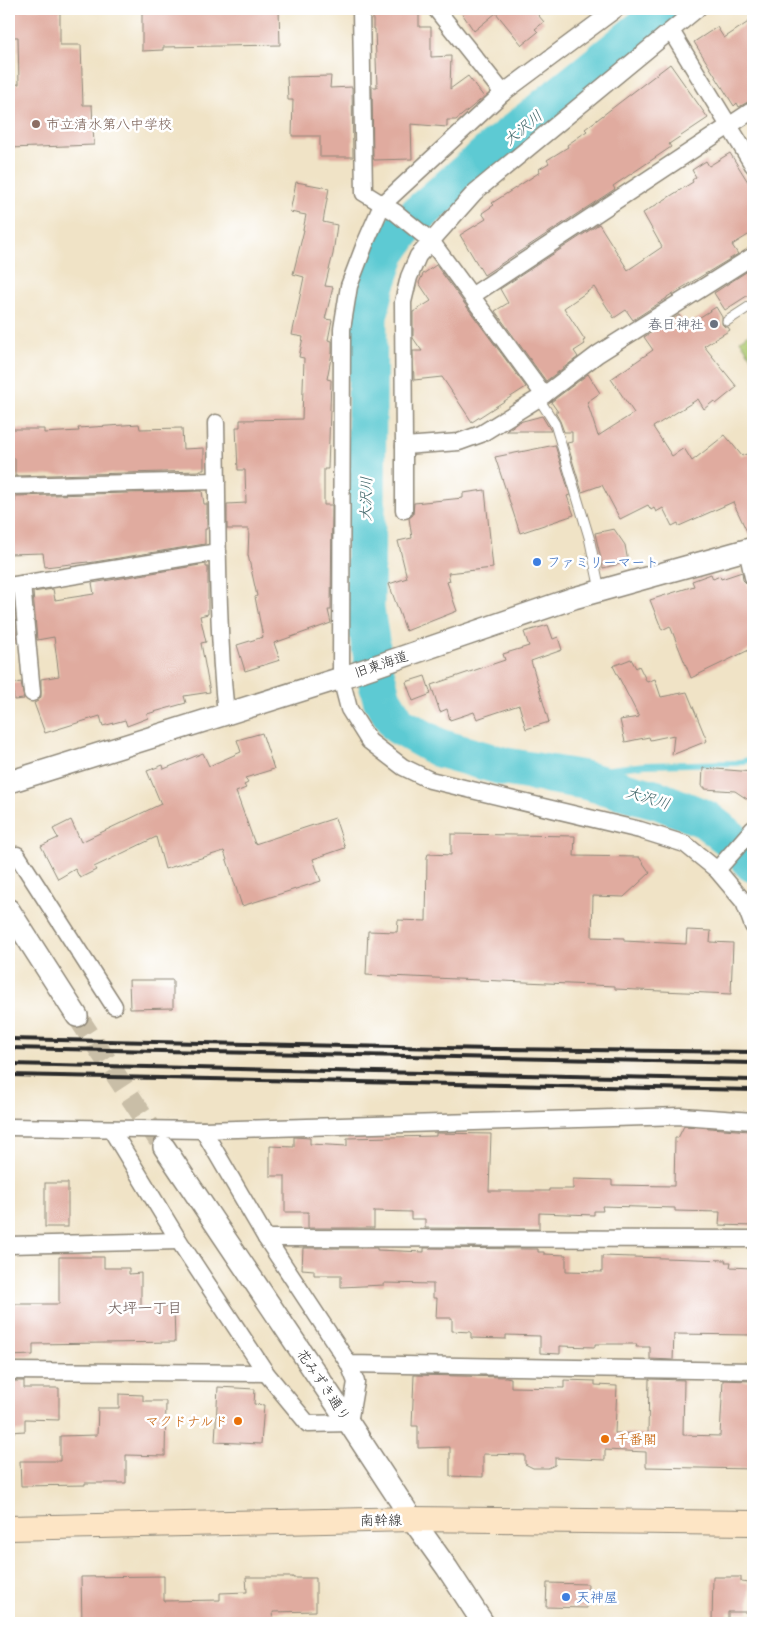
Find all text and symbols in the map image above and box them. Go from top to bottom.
water label: 大沢川 [497,104,547,150]
place label: 市立清水第八中学校 [46,113,172,134]
marker: 市立清水第八中学校 [30,118,42,130]
place label: 春日神社 [648,313,704,334]
marker: 春日神社 [708,318,720,330]
water label: 大沢川 [353,476,376,522]
place label: ファミリーマート [547,551,659,572]
marker: ファミリーマート [531,556,543,568]
street label: 旧東海道 [351,644,411,683]
water label: 大沢川 [624,779,673,814]
district label: 大坪一丁目 [107,1295,183,1318]
street label: 花みずき通り [292,1344,356,1425]
place label: マクドナルド [145,1410,228,1431]
marker: マクドナルド [232,1415,244,1427]
place label: 千番閣 [615,1428,657,1449]
marker: 千番閣 [599,1433,611,1445]
street label: 南幹線 [360,1509,402,1530]
place label: 天神屋 [576,1586,618,1607]
marker: 天神屋 [560,1591,572,1603]

